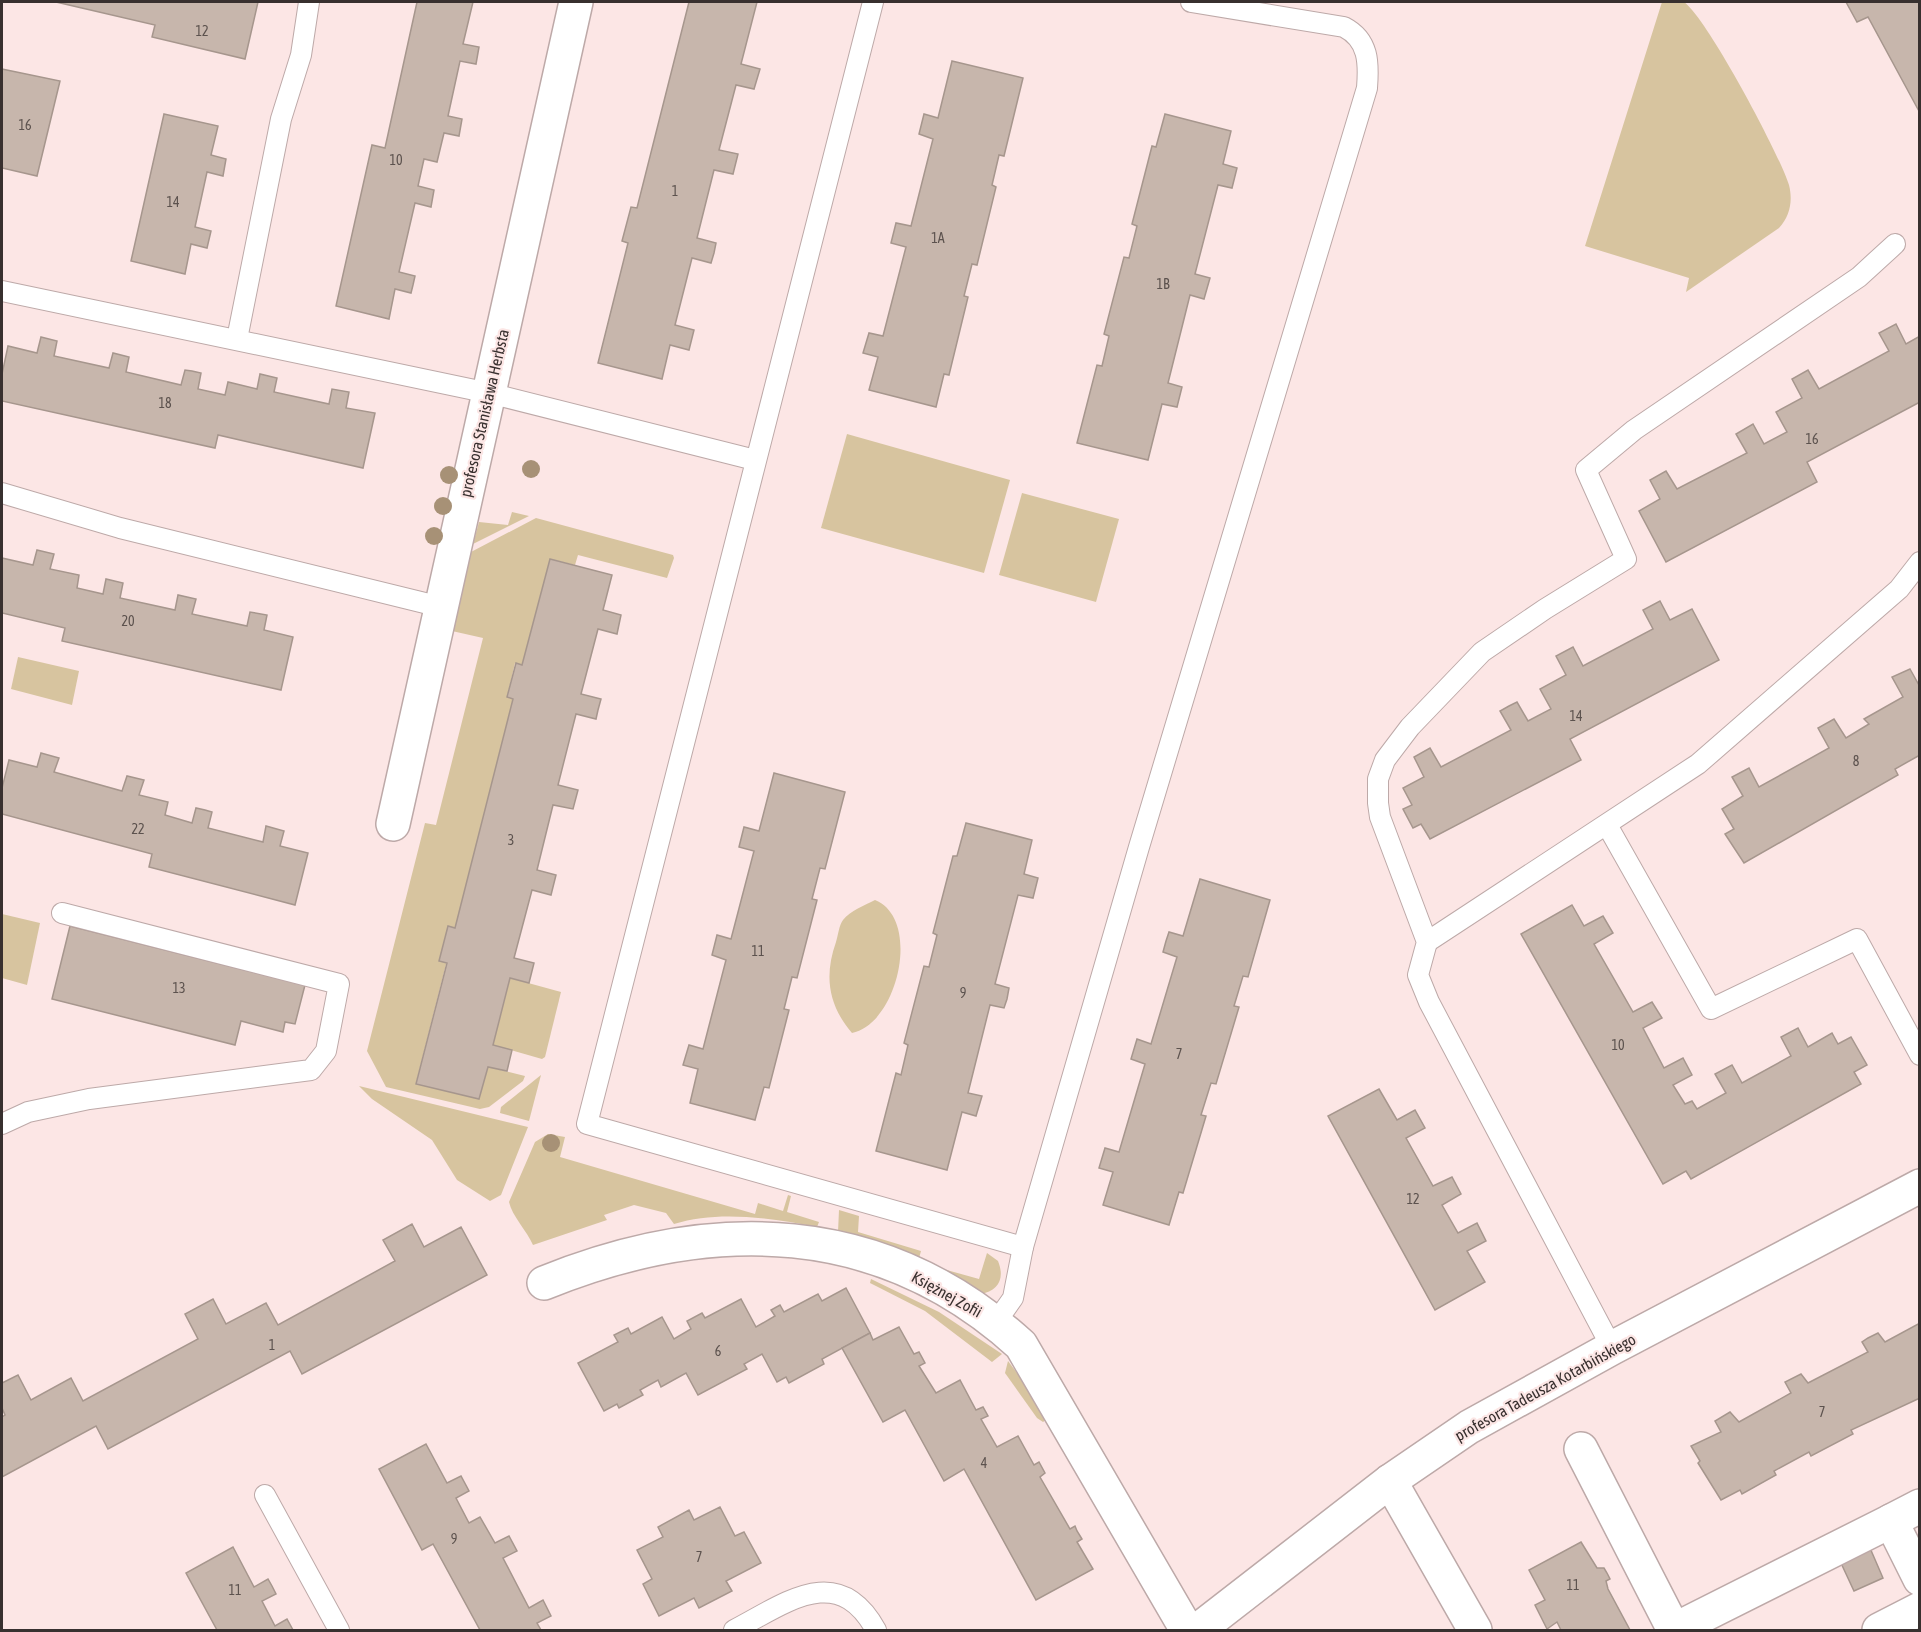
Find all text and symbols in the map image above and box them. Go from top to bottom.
house number: 12 [195,23,209,39]
house number: 16 [18,117,32,133]
house number: 10 [389,152,403,168]
house number: 1 [672,183,678,199]
house number: 14 [166,194,180,210]
house number: 1A [931,230,945,246]
house number: 1B [1156,276,1170,292]
street label: profesora Stanisława Herbsta [456,327,513,499]
house number: 18 [158,395,172,411]
house number: 16 [1805,431,1819,447]
house number: 20 [121,613,135,629]
house number: 14 [1569,708,1583,724]
house number: 8 [1853,753,1860,769]
house number: 22 [131,821,145,837]
house number: 3 [508,832,514,848]
house number: 11 [751,943,765,959]
house number: 13 [172,980,186,996]
house number: 9 [960,985,966,1001]
house number: 10 [1611,1037,1625,1053]
house number: 7 [1176,1046,1182,1062]
house number: 12 [1406,1191,1420,1207]
street label: Księżnej Zofii [908,1267,985,1322]
street label: profesora Tadeusza Kotarbińskiego [1452,1330,1639,1445]
house number: 1 [269,1337,275,1353]
house number: 6 [715,1343,722,1359]
house number: 7 [1819,1404,1825,1420]
house number: 4 [981,1455,988,1471]
house number: 9 [451,1531,457,1547]
house number: 7 [696,1549,702,1565]
house number: 11 [1566,1577,1580,1593]
house number: 11 [228,1582,242,1598]

